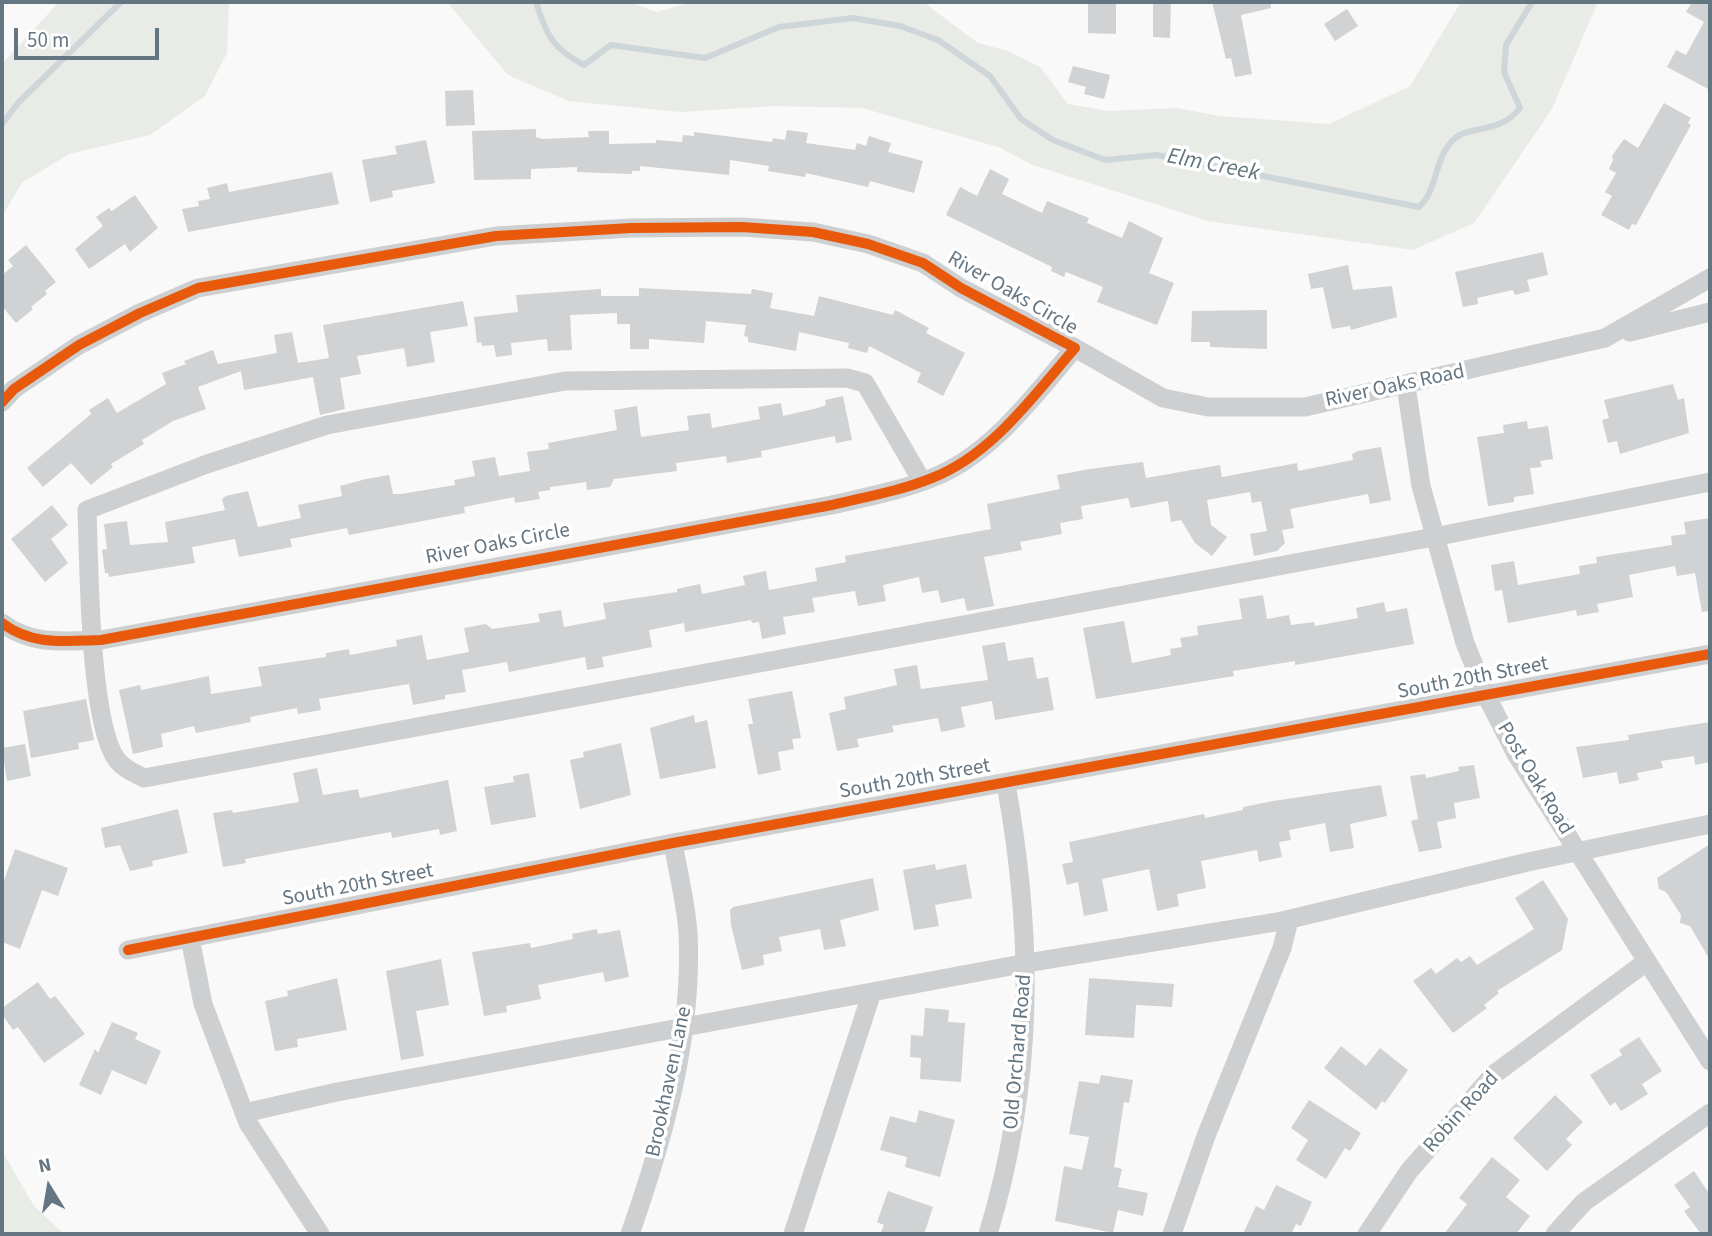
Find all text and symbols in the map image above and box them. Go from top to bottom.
scale bar [18,14,163,58]
text: 50 m [27,25,69,55]
water label: Elm Creek [1164,144,1262,188]
street label: River Oaks Circle [942,247,1082,341]
street label: River Oaks Road [1323,360,1467,414]
street label: River Oaks Circle [424,519,572,571]
street label: South 20th Street [1396,652,1550,706]
street label: Post Oak Road [1491,718,1577,840]
street label: South 20th Street [837,754,993,806]
street label: South 20th Street [281,859,435,913]
street label: Old Orchard Road [1000,973,1038,1131]
street label: Brookhaven Lane [642,1004,698,1160]
street label: Robin Road [1419,1067,1505,1159]
text: N [36,1151,54,1180]
north arrow [14,1152,84,1222]

